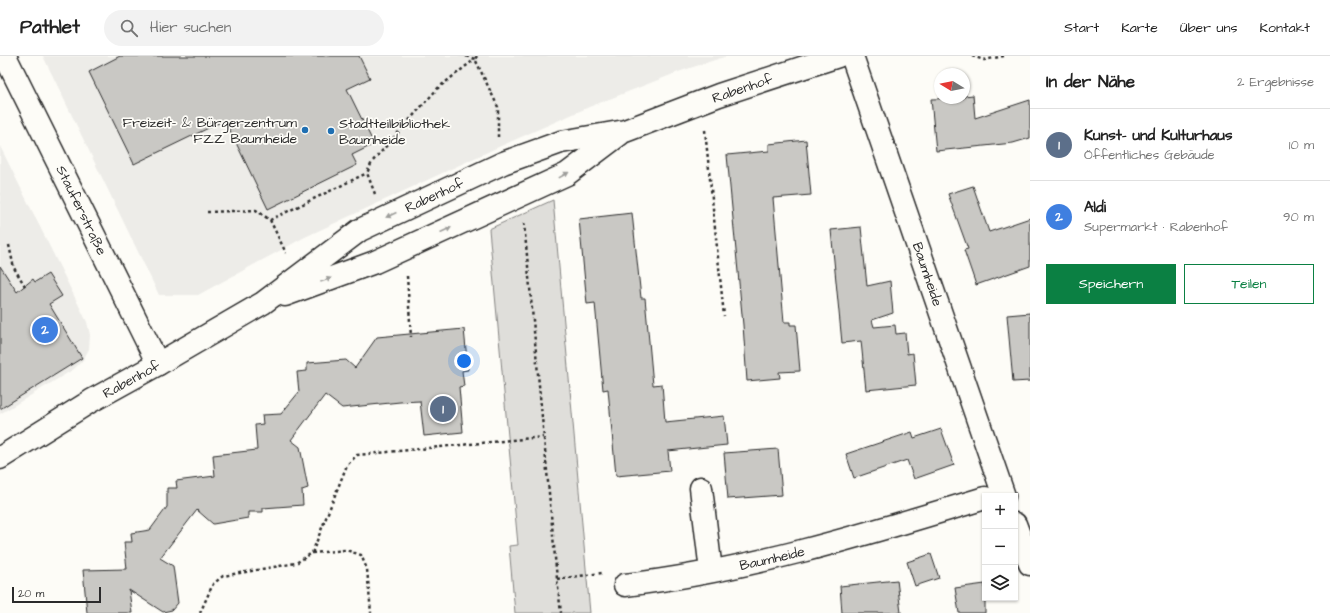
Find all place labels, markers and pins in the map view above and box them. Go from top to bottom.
place label: Freizeit- & Bürgerzentrum FZZ Baumheide [122,113,297,149]
place label: Stadtteilbibliothek Baumheide [339,114,450,150]
marker: Freizeit- & Bürgerzentrum FZZ Baumheide [300,125,310,135]
marker: Stadtteilbibliothek Baumheide [326,126,336,136]
pin: 2 [32,315,58,345]
pin: 1 [430,394,456,424]

